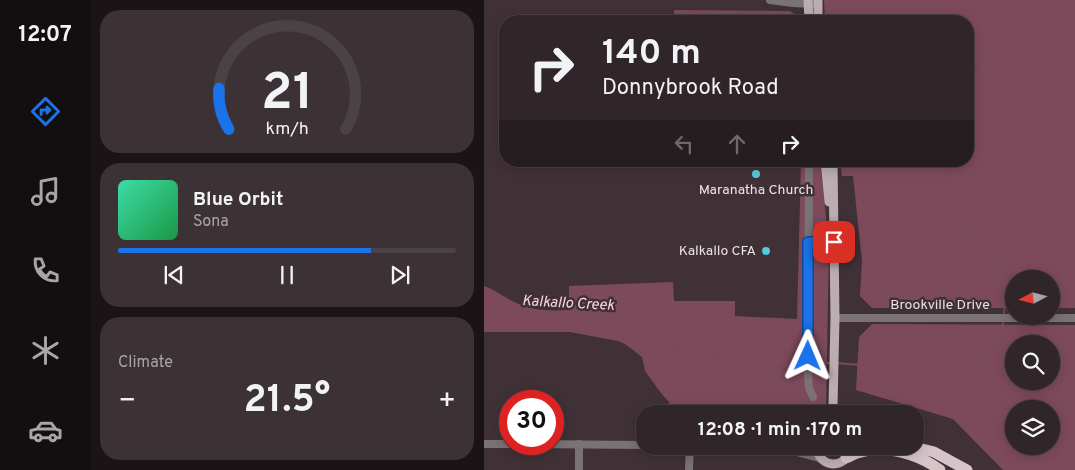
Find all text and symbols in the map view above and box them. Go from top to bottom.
text: 12:07 [18,22,72,49]
text: 140 m [602,32,701,76]
icon: right [519,35,584,100]
text: 21 [261,62,313,128]
text: Donnybrook Road [602,75,779,102]
icon: directions [28,94,63,129]
text: km/h [265,118,309,141]
icon: left [670,130,698,158]
icon: ahead [723,130,751,158]
icon: right [776,130,804,158]
marker: Maranatha Church [750,168,762,180]
icon: music [28,174,63,209]
place label: Maranatha Church [699,182,813,199]
text: Blue Orbit [193,188,283,212]
text: Sona [193,212,229,232]
pin [813,221,855,263]
icon: arrive [820,228,848,256]
place label: Kalkallo CFA [679,243,756,260]
marker: Kalkallo CFA [760,245,772,257]
icon: phone [28,253,63,288]
icon: previous [160,261,188,289]
icon: pause [273,261,301,289]
icon: next [386,261,414,289]
north arrow [1005,270,1060,325]
map controls [1005,270,1060,455]
water label: Kalkallo Creek [521,292,615,316]
street label: Brookville Drive [890,297,990,314]
position arrow [781,329,833,381]
icon: climate [28,333,63,368]
button: search [1005,335,1060,390]
text: Climate [118,353,173,373]
text: 21.5° [244,377,330,426]
text: − [118,384,136,420]
text: + [438,384,456,420]
speed limit sign: 30 [499,390,564,455]
button: layers [1005,400,1060,455]
icon: car [28,413,63,448]
text: 12:08 · 1 min · 170 m [698,418,862,442]

